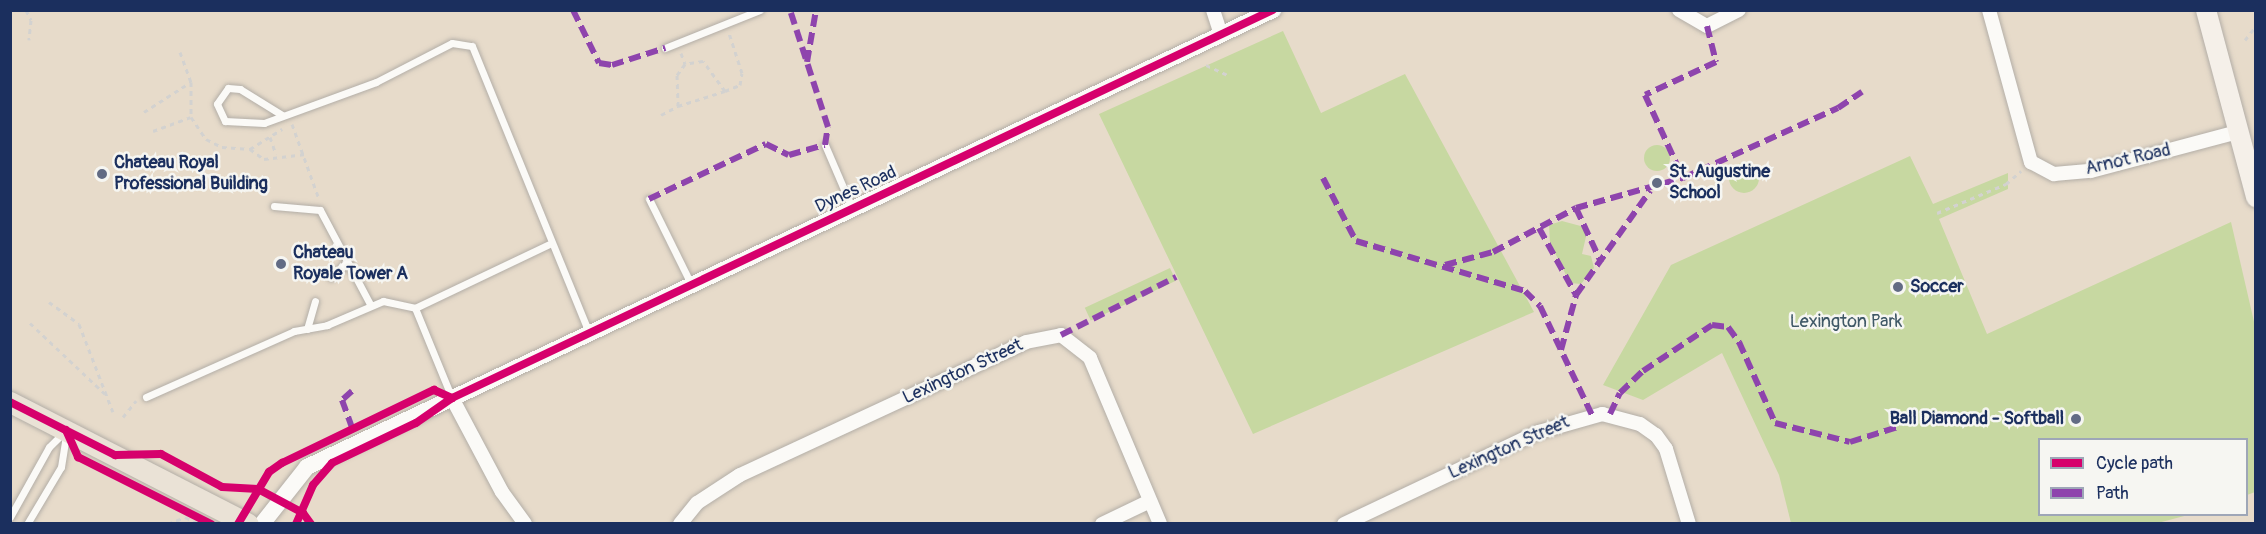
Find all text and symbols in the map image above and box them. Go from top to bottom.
street label: Arnot Road [2083,140,2173,180]
place label: Chateau Royal Professional Building [114,153,268,195]
street label: Dynes Road [812,162,900,218]
place label: St. Augustine School [1669,162,1770,204]
marker: Chateau Royal Professional Building [95,167,109,181]
marker: St. Augustine School [1650,176,1664,190]
place label: Chateau Royale Tower A [293,243,408,286]
marker: Chateau Royale Tower A [274,257,288,271]
place label: Soccer [1910,276,1964,298]
marker: Soccer [1891,280,1905,294]
park label: Lexington Park [1790,311,1902,333]
street label: Lexington Street [900,335,1026,409]
place label: Ball Diamond - Softball [1890,408,2064,430]
street label: Lexington Street [1445,412,1573,484]
marker: Ball Diamond - Softball [2069,412,2083,426]
legend [2038,438,2248,516]
text: Cycle path [2096,452,2173,475]
text: Path [2096,482,2129,505]

